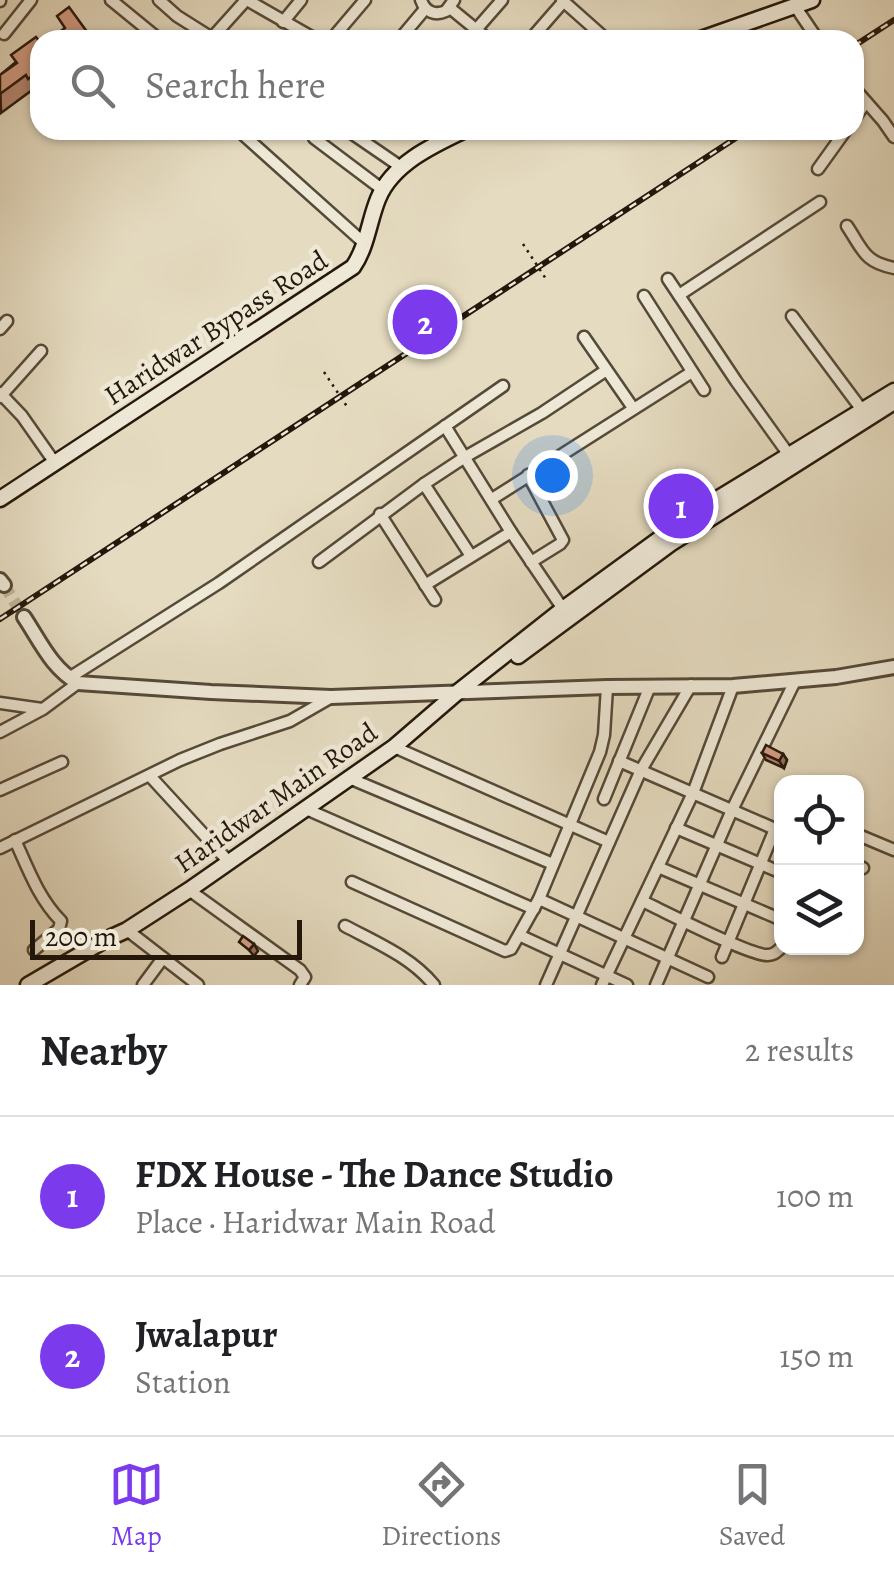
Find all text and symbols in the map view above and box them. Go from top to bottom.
search box [30,30,864,140]
icon: search [65,58,120,113]
text: Search here [145,59,326,111]
street label: Haridwar Bypass Road [97,241,336,414]
pin: 2 [392,284,458,360]
your location [527,450,578,501]
pin: 1 [648,468,714,544]
street label: Haridwar Main Road [167,713,386,882]
map controls [774,775,864,955]
button: locate [774,775,864,865]
button: layers [774,865,864,955]
scale bar [30,915,302,960]
text: 200 m [45,918,117,956]
text: Nearby [40,1022,167,1079]
text: 2 results [745,1028,854,1072]
text: FDX House - The Dance Studio [135,1148,614,1200]
text: 1 [67,1174,78,1218]
text: 100 m [776,1174,854,1218]
text: Place · Haridwar Main Road [135,1200,495,1244]
text: Jwalapur [135,1308,278,1360]
text: 2 [65,1334,80,1378]
text: 150 m [779,1334,854,1378]
text: Station [135,1360,231,1404]
tab: Map [109,1457,164,1555]
tab: Directions [381,1457,501,1555]
tab: Saved [719,1457,785,1555]

